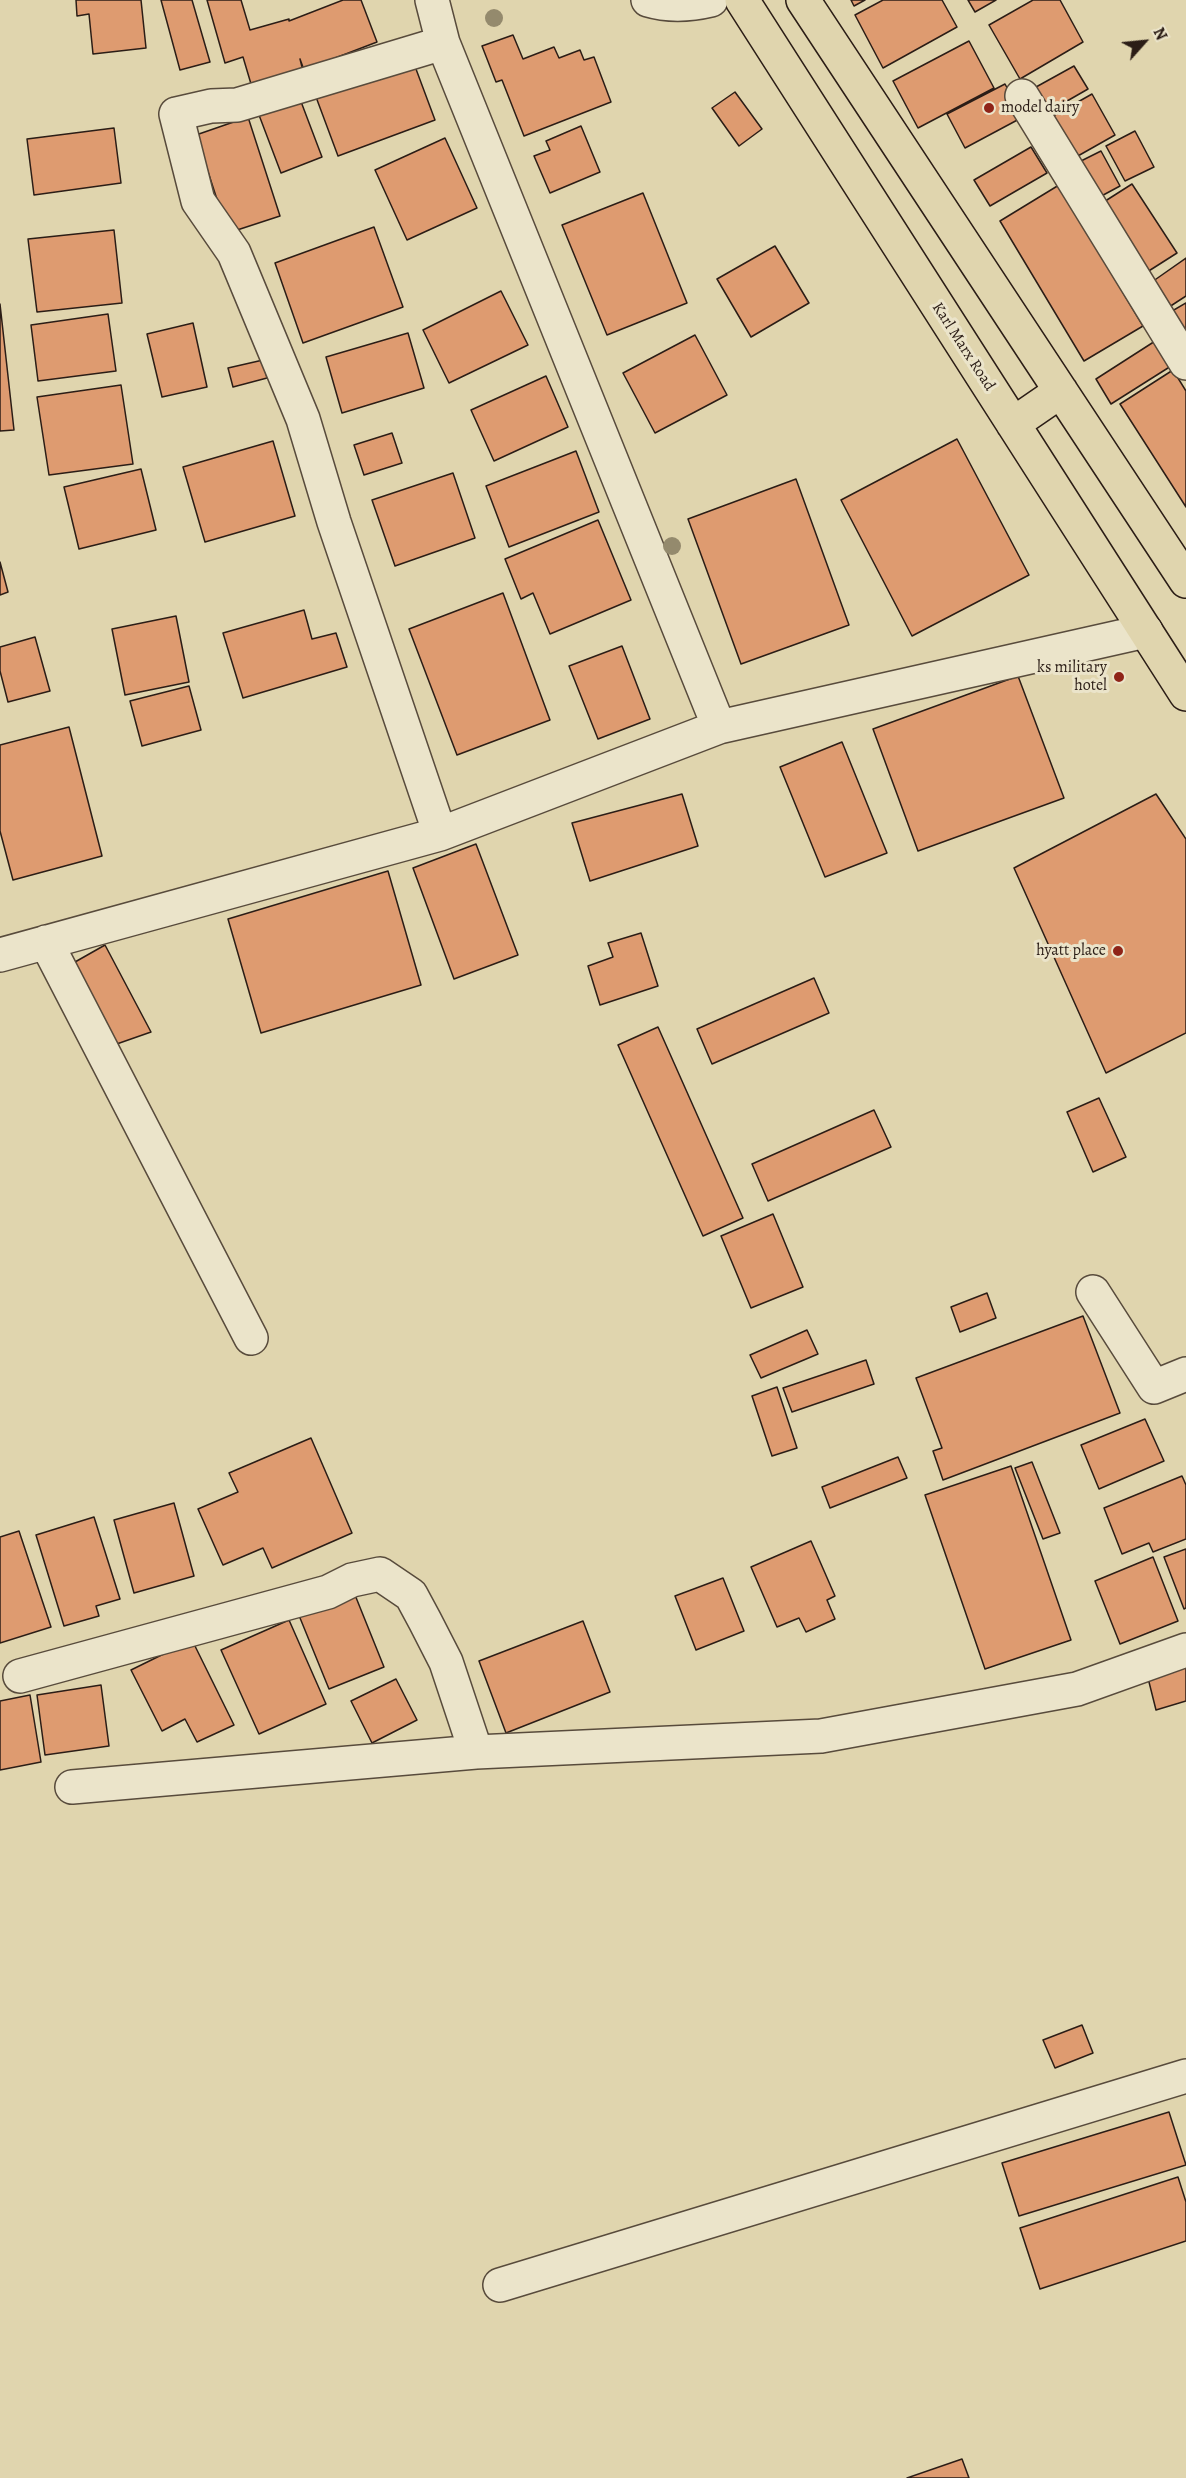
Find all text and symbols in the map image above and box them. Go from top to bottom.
north arrow [1114,12,1174,72]
text: N [1148,24,1172,44]
place label: model dairy [1001,98,1079,118]
marker: model dairy [982,101,996,115]
street label: Karl Marx Road [927,299,999,395]
place label: ks military hotel [1037,658,1107,696]
marker: ks military hotel [1112,670,1126,684]
place label: hyatt place [1036,941,1106,961]
marker: hyatt place [1111,944,1125,958]

